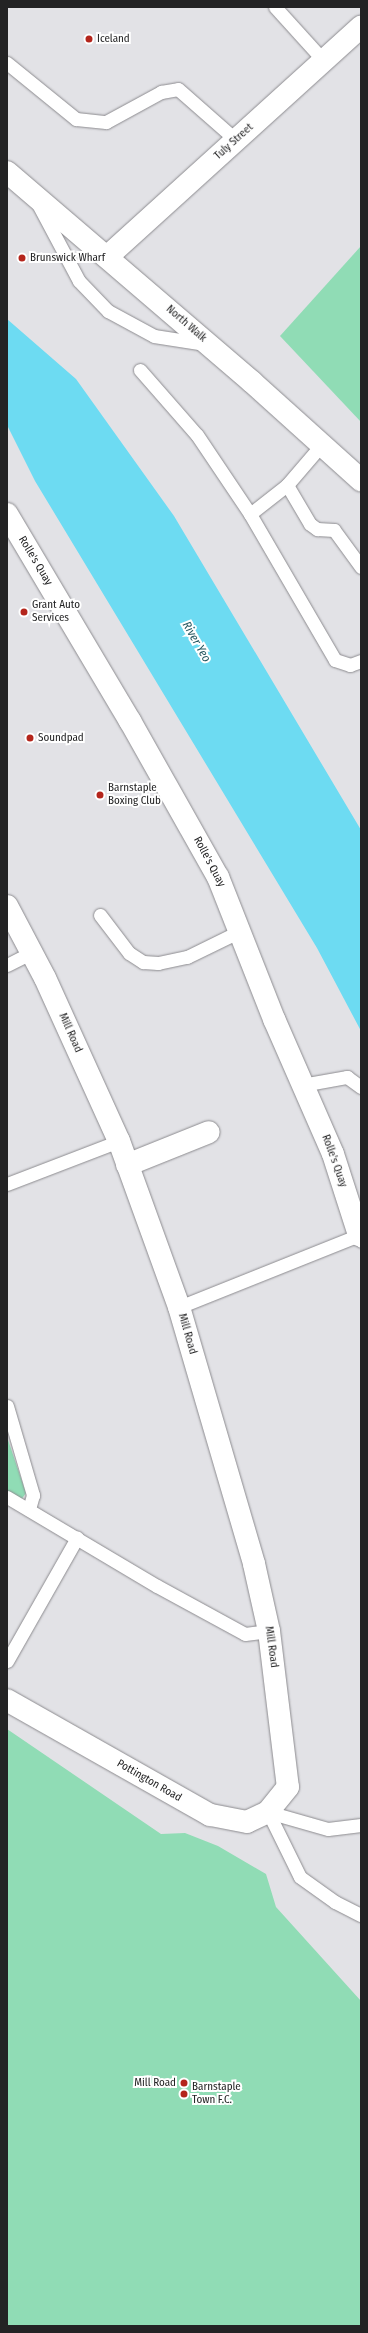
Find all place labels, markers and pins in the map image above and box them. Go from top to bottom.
place label: Iceland [97,32,130,46]
marker: Iceland [84,34,94,44]
place label: Brunswick Wharf [30,251,105,265]
marker: Brunswick Wharf [17,253,27,263]
place label: Grant Auto Services [32,599,80,625]
marker: Grant Auto Services [19,607,29,617]
place label: Soundpad [38,731,84,745]
marker: Soundpad [25,733,35,743]
place label: Barnstaple Boxing Club [108,782,161,808]
marker: Barnstaple Boxing Club [95,790,105,800]
place label: Mill Road [134,2076,176,2090]
marker: Mill Road [179,2078,189,2088]
place label: Barnstaple Town F.C. [192,2081,241,2107]
marker: Barnstaple Town F.C. [179,2089,189,2099]

